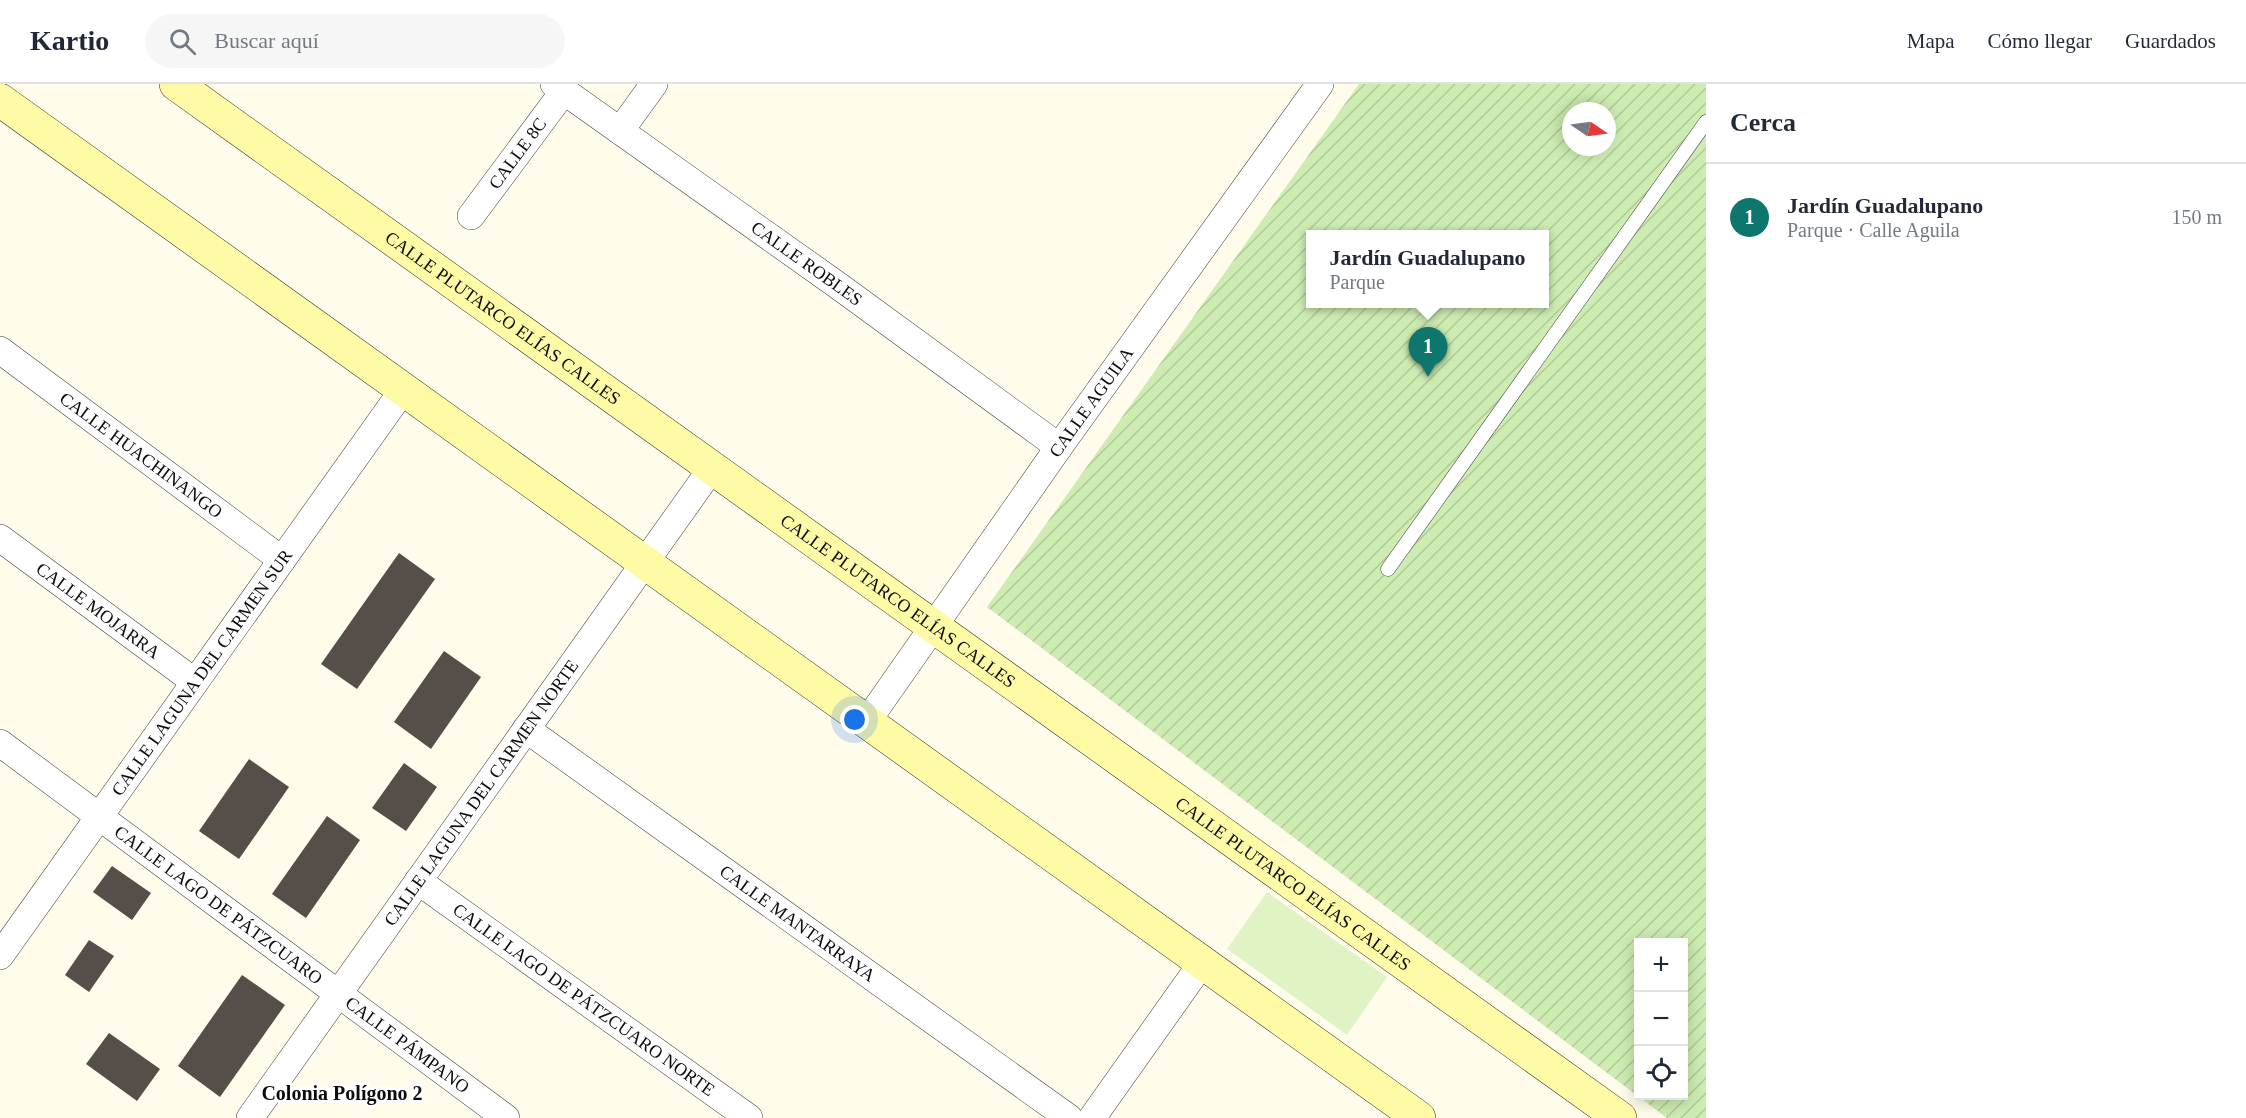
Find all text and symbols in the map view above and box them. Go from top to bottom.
search box [145,14,565,68]
text: Kartio [30,25,109,56]
icon: search [166,25,199,58]
text: Buscar aquí [214,28,319,53]
text: Mapa [1907,29,1955,53]
text: Cómo llegar [1988,29,2092,53]
text: Guardados [2125,29,2216,53]
north arrow [1562,102,1616,156]
text: Cerca [1730,108,1796,137]
street label: CALLE 8C [485,114,551,193]
text: Jardín Guadalupano [1787,193,1983,218]
text: 1 [1745,206,1755,228]
text: 150 m [2171,206,2222,228]
street label: CALLE ROBLES [747,217,866,310]
text: Parque · Calle Aguila [1787,219,1960,241]
street label: CALLE PLUTARCO ELÍAS CALLES [382,227,624,409]
popup [1306,230,1549,308]
text: Jardín Guadalupano [1329,245,1526,270]
text: Parque [1329,271,1385,293]
pin: 1 [1408,328,1448,377]
street label: CALLE AGUILA [1045,343,1137,461]
street label: CALLE HUACHINANGO [56,388,226,522]
street label: CALLE PLUTARCO ELÍAS CALLES [777,510,1019,692]
street label: CALLE LAGUNA DEL CARMEN SUR [107,546,296,799]
street label: CALLE MOJARRA [32,558,164,663]
street label: CALLE LAGUNA DEL CARMEN NORTE [380,656,582,930]
your location [840,705,869,734]
street label: CALLE PLUTARCO ELÍAS CALLES [1172,793,1414,975]
street label: CALLE LAGO DE PÁTZCUARO [111,821,326,988]
street label: CALLE MANTARRAYA [716,861,879,986]
street label: CALLE LAGO DE PÁTZCUARO NORTE [449,899,719,1100]
map controls [1634,938,1688,1100]
button: + [1634,938,1688,992]
button: − [1634,992,1688,1046]
street label: CALLE PÁMPANO [342,993,473,1097]
button: locate [1634,1046,1688,1100]
district label: Colonia Polígono 2 [261,1082,423,1105]

